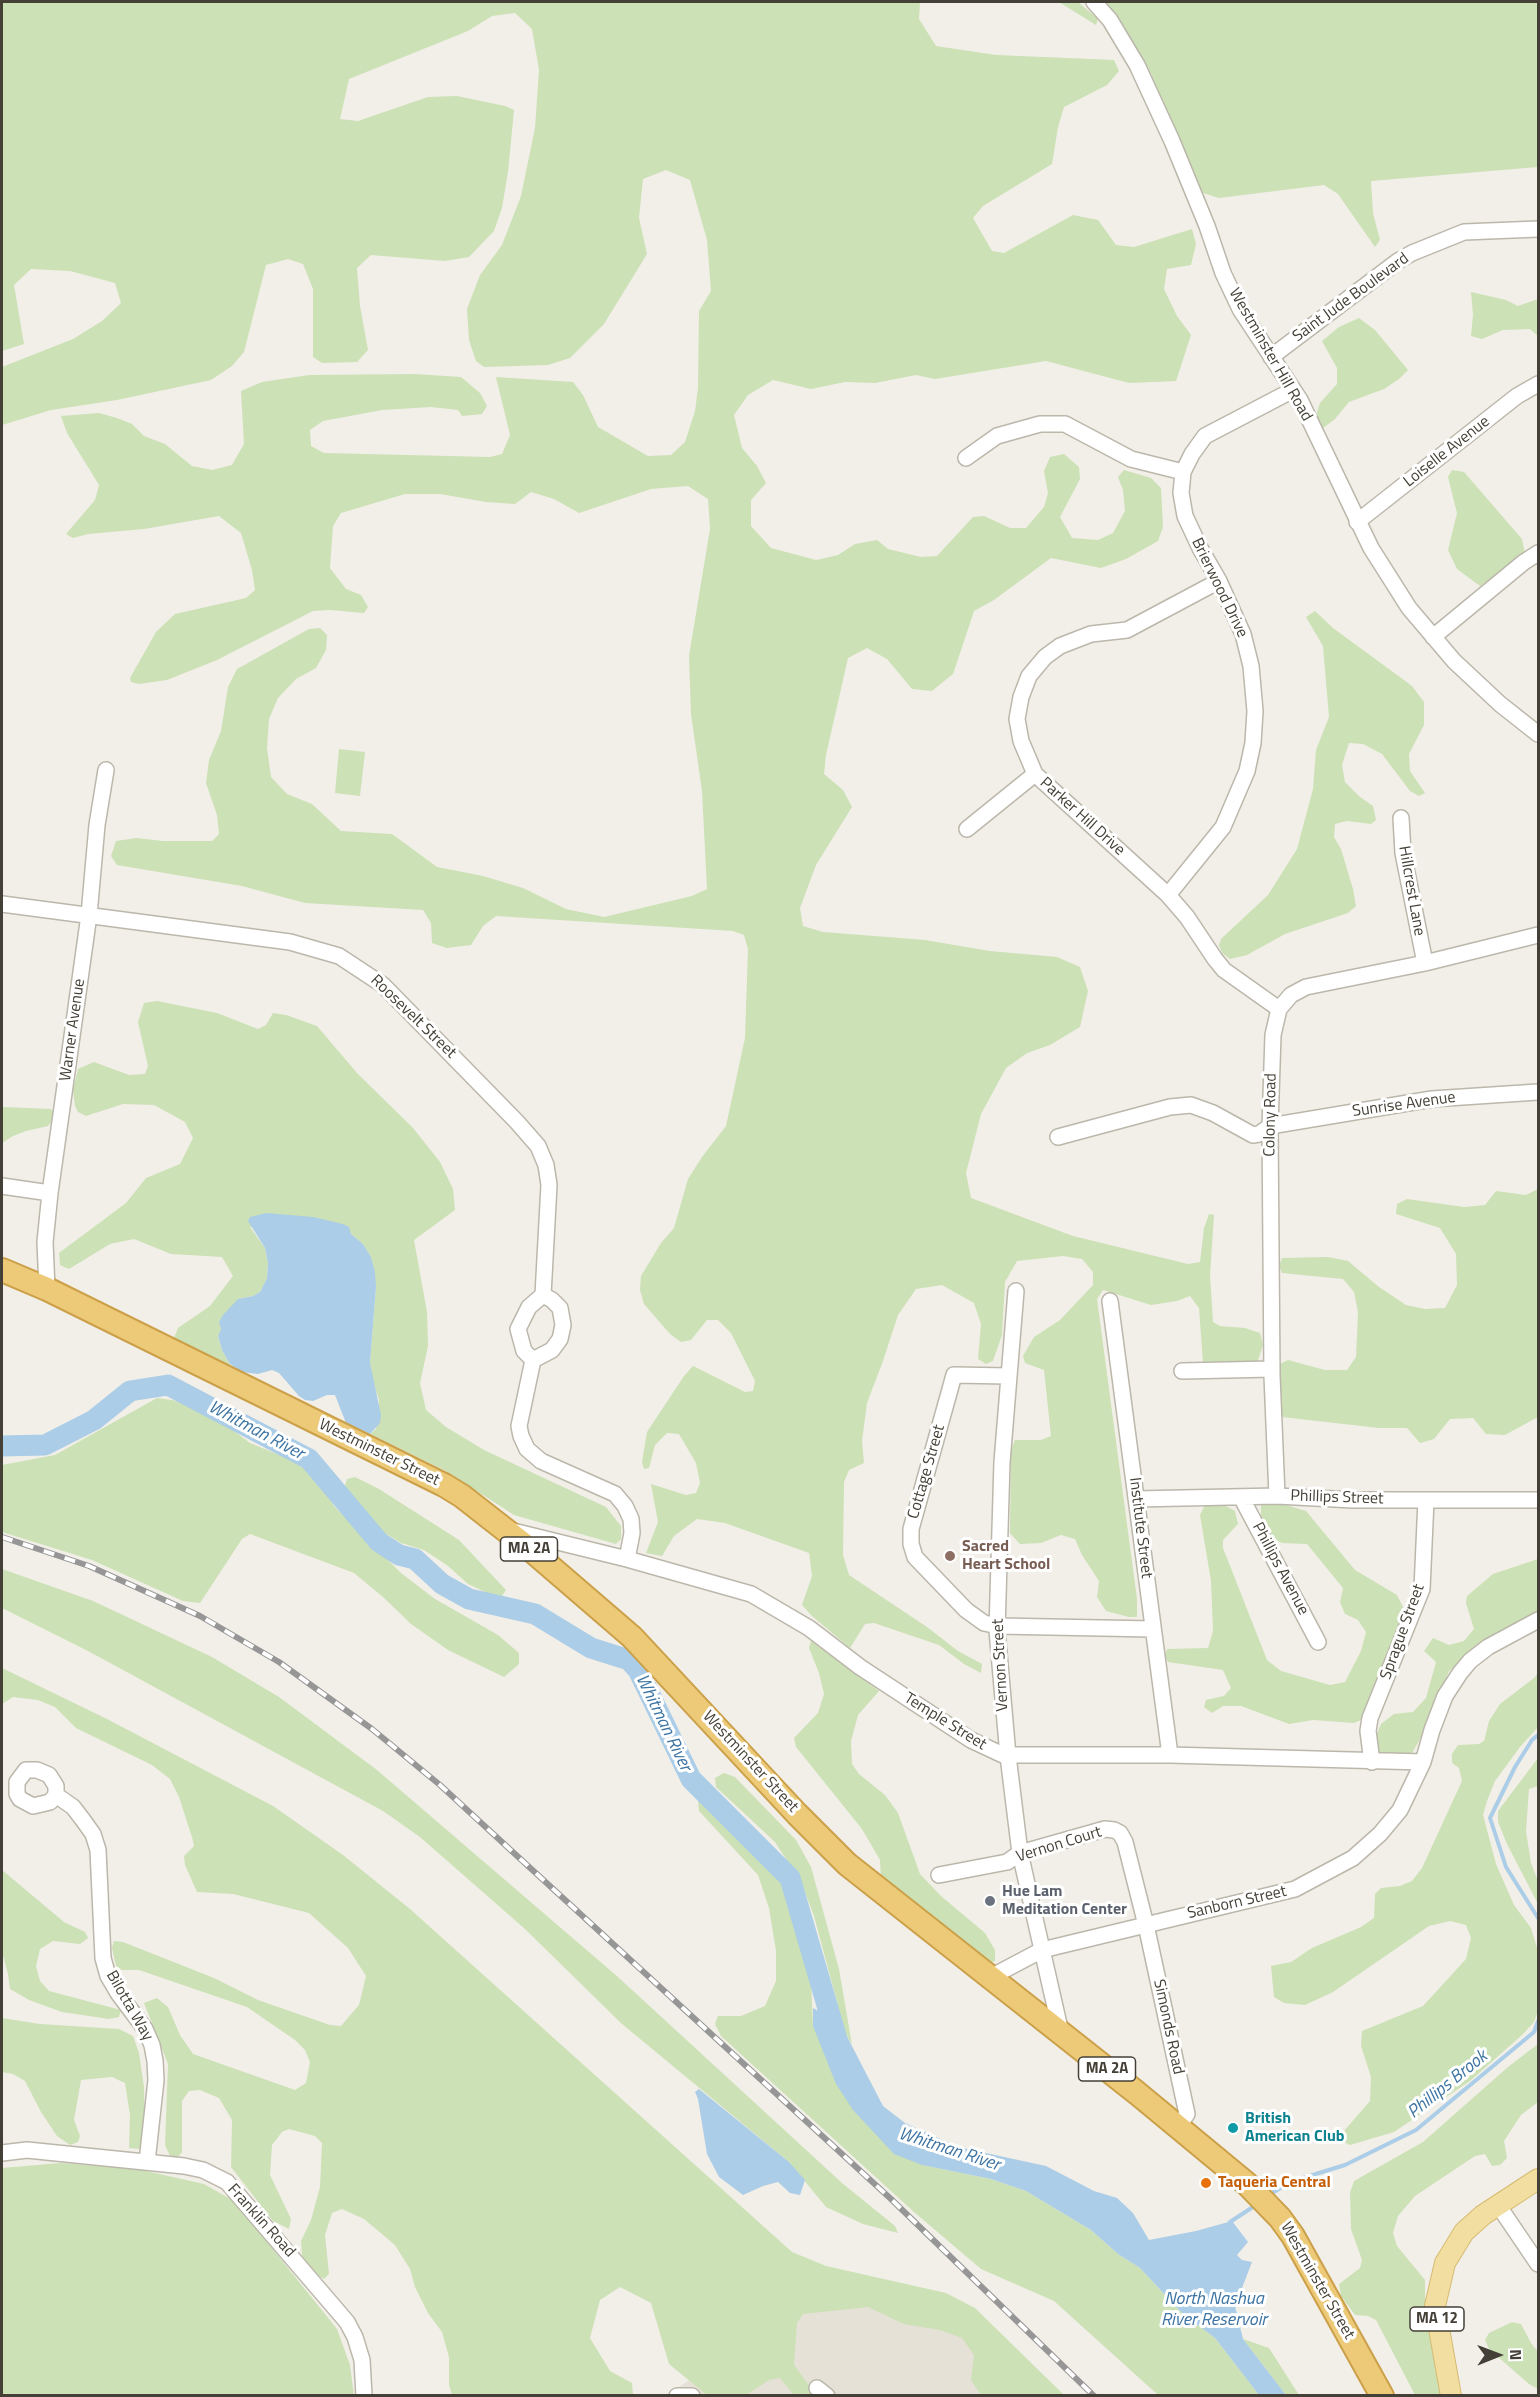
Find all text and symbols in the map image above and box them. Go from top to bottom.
street label: Saint Jude Boulevard [1289,249,1413,347]
street label: Westminster Hill Road [1224,285,1316,425]
street label: Loiselle Avenue [1400,412,1494,492]
street label: Brierwood Drive [1187,535,1251,641]
street label: Parker Hill Drive [1036,774,1128,860]
street label: Hillcrest Lane [1394,844,1428,938]
street label: Roosevelt Street [366,971,460,1063]
street label: Warner Avenue [56,978,90,1082]
street label: Colony Road [1261,1073,1281,1157]
street label: Sunrise Avenue [1351,1088,1457,1122]
water label: Whitman River [205,1397,307,1465]
street label: Westminster Street [316,1415,442,1491]
street label: Cottage Street [904,1423,950,1521]
street label: Institute Street [1124,1476,1156,1580]
street label: Phillips Street [1290,1487,1384,1509]
street label: Phillips Avenue [1248,1519,1312,1619]
road number: MA 2A [500,1537,558,1561]
place label: Sacred Heart School [962,1537,1050,1575]
marker: Sacred Heart School [943,1549,957,1563]
street label: Sprague Street [1377,1582,1429,1682]
street label: Vernon Street [989,1618,1013,1712]
water label: Whitman River [630,1671,696,1775]
street label: Temple Street [900,1689,990,1755]
street label: Westminster Street [698,1707,802,1817]
street label: Vernon Court [1014,1823,1104,1867]
place label: Hue Lam Meditation Center [1002,1882,1127,1920]
street label: Sanborn Street [1186,1882,1288,1924]
marker: Hue Lam Meditation Center [983,1894,997,1908]
street label: Bilotta Way [101,1968,157,2044]
street label: Simonds Road [1149,1978,1187,2076]
water label: Phillips Brook [1404,2046,1492,2124]
road number: MA 2A [1078,2057,1136,2081]
place label: British American Club [1245,2109,1345,2147]
marker: British American Club [1226,2121,1240,2135]
water label: Whitman River [896,2124,1002,2176]
place label: Taqueria Central [1218,2173,1331,2193]
marker: Taqueria Central [1199,2176,1213,2190]
street label: Franklin Road [223,2180,299,2262]
street label: Westminster Street [1276,2219,1358,2343]
water label: North Nashua River Reservoir [1161,2289,1267,2332]
road number: MA 12 [1410,2307,1464,2331]
north arrow [1468,2325,1528,2385]
text: N [1504,2349,1528,2360]

